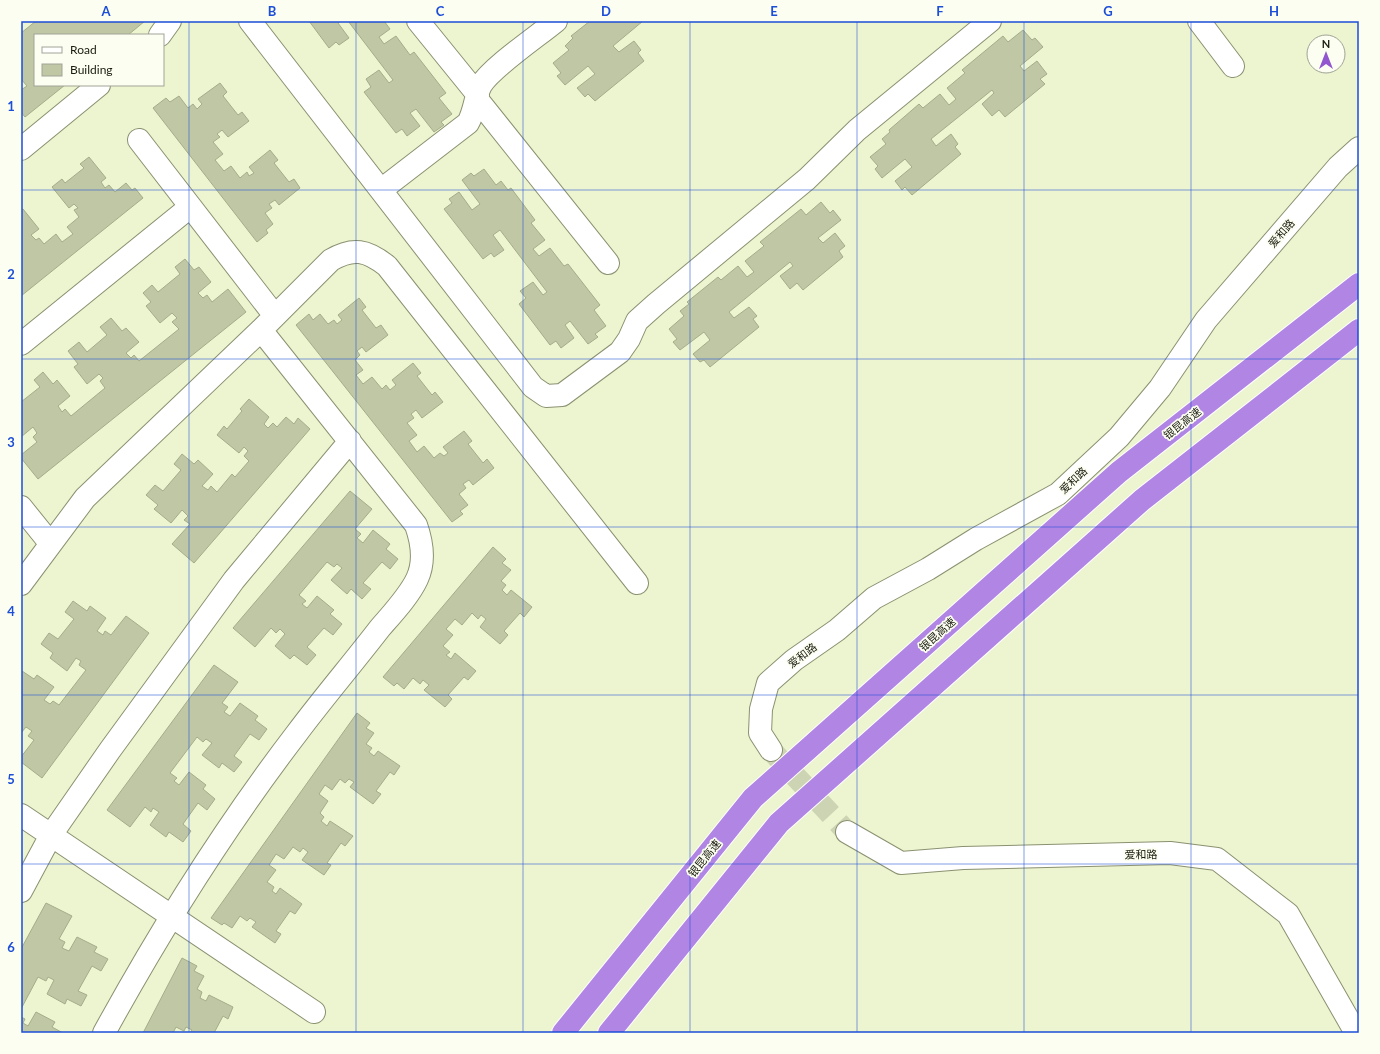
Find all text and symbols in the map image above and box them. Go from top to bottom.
text: A [100,3,111,19]
text: B [268,3,277,19]
text: C [436,3,445,19]
text: D [601,3,611,19]
text: E [770,3,778,19]
text: F [936,3,944,19]
text: G [1103,3,1113,19]
text: H [1269,3,1279,19]
legend [34,34,164,86]
north arrow [1306,34,1346,74]
text: N [1322,37,1330,50]
text: Road [70,42,97,57]
text: Building [70,62,113,77]
text: 1 [7,98,15,114]
street label: 爱和路 [1265,216,1297,250]
text: 2 [7,266,15,282]
street label: 银昆高速 [1161,404,1203,442]
text: 3 [7,434,15,450]
street label: 爱和路 [1056,464,1090,496]
text: 4 [7,603,15,619]
street label: 银昆高速 [916,614,958,654]
street label: 爱和路 [785,640,819,670]
text: 5 [7,771,15,787]
street label: 银昆高速 [685,837,723,879]
street label: 爱和路 [1124,847,1158,861]
text: 6 [7,939,15,955]

